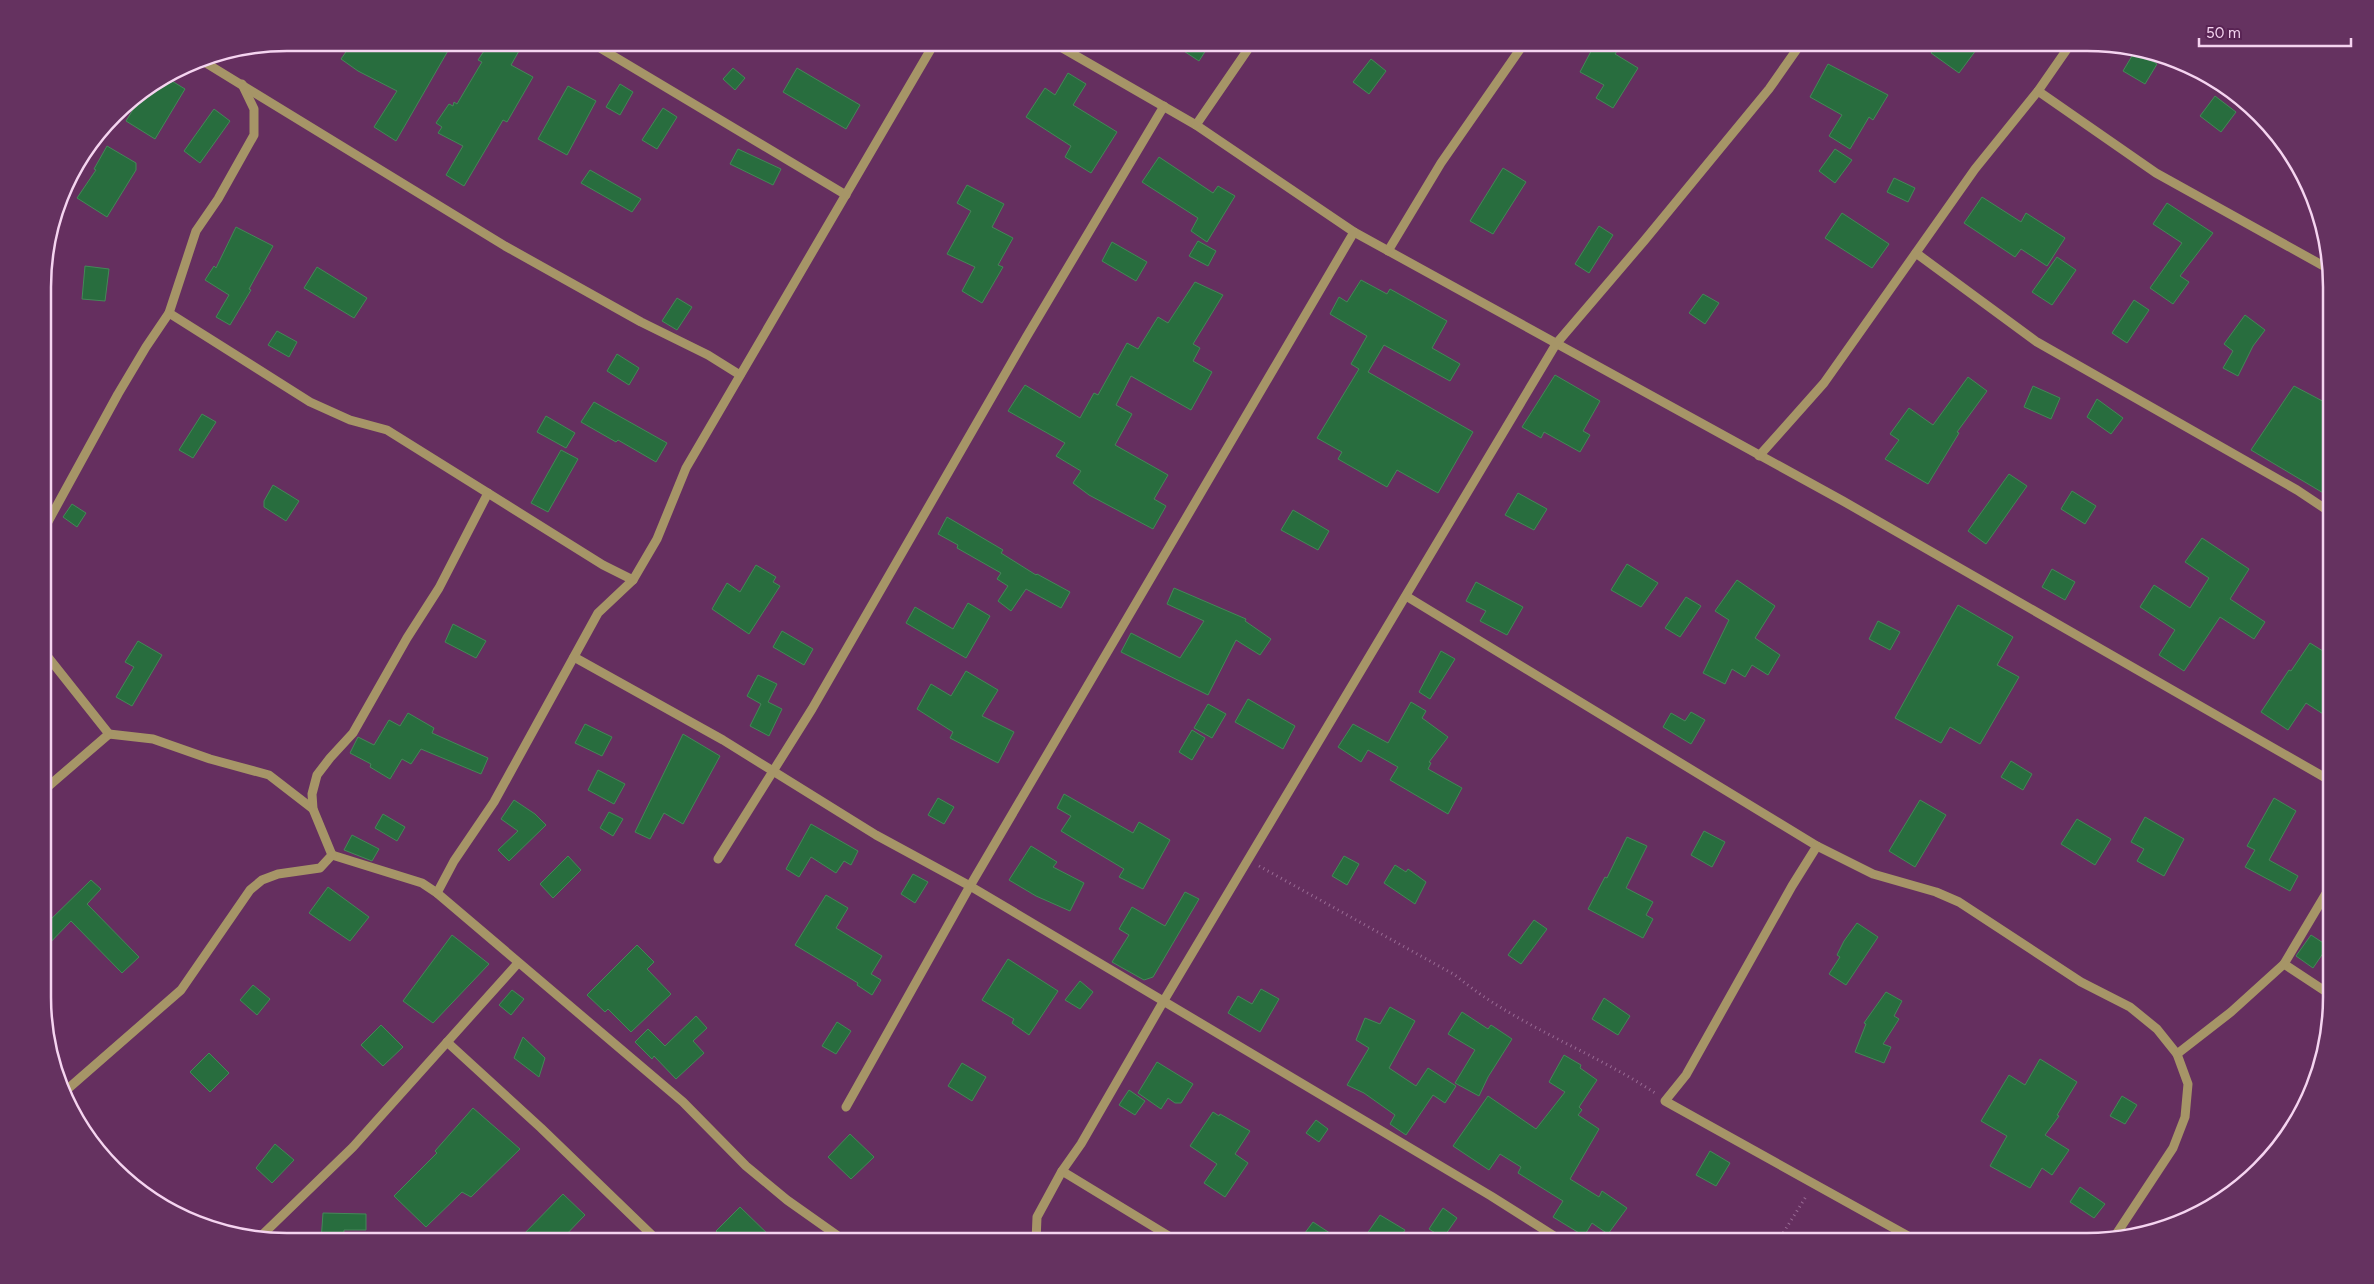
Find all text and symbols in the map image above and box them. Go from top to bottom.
scale bar [2199,15,2352,47]
text: 50 m [2206,24,2241,42]

